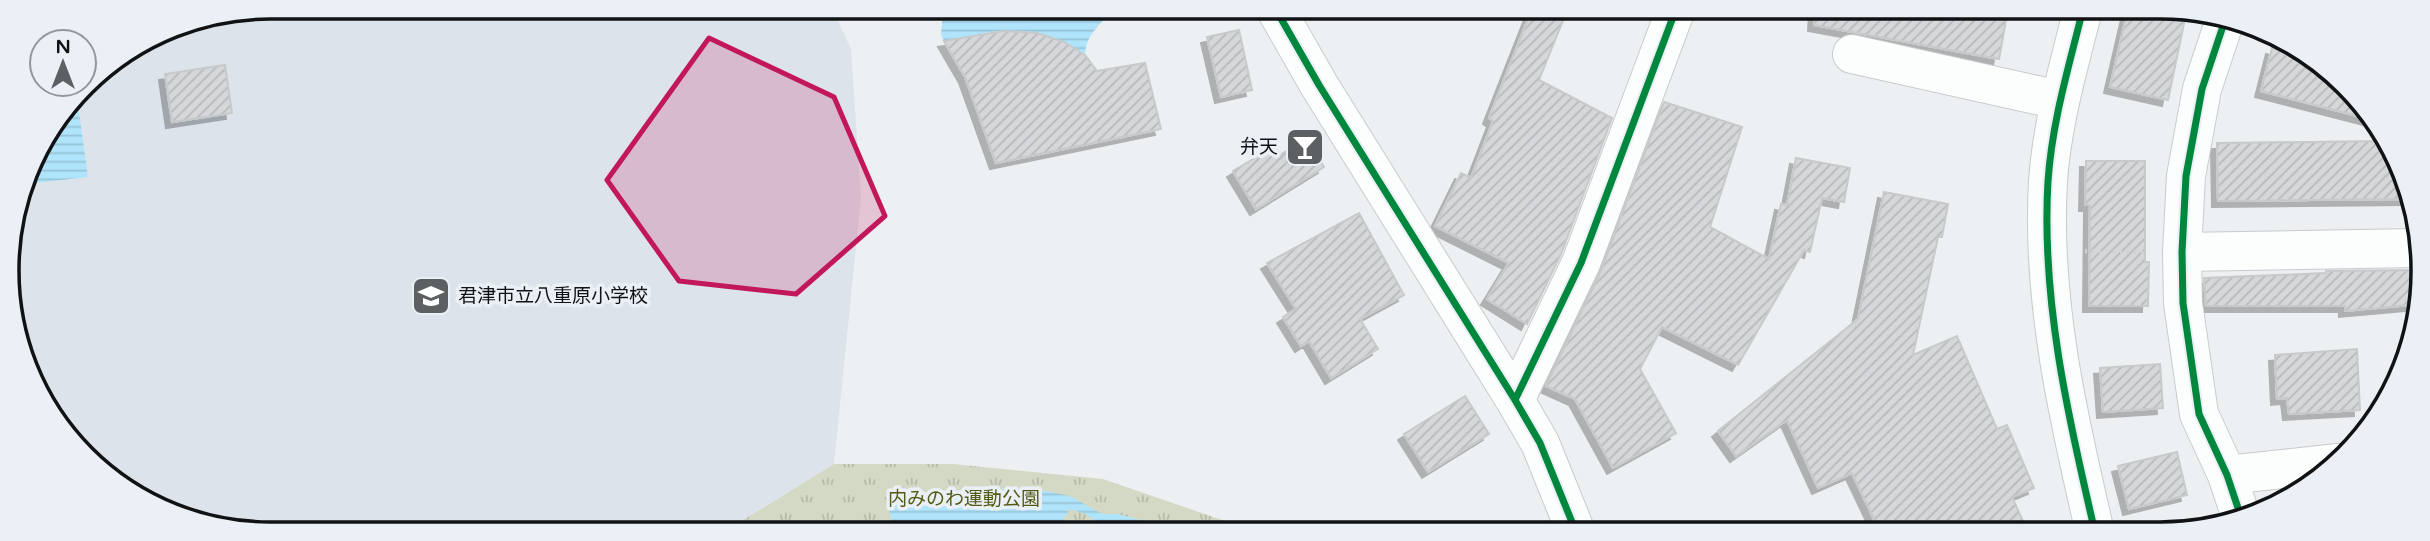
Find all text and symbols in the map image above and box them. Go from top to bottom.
north arrow [28,28,98,98]
text: N [55,36,71,58]
bar icon: 弁天 [1284,126,1326,168]
place label: 弁天 [1240,136,1278,158]
school or university icon: 君津市立八重原小学校 [410,275,452,317]
place label: 君津市立八重原小学校 [458,285,648,307]
park label: 内みのわ運動公園 [888,488,1040,510]

